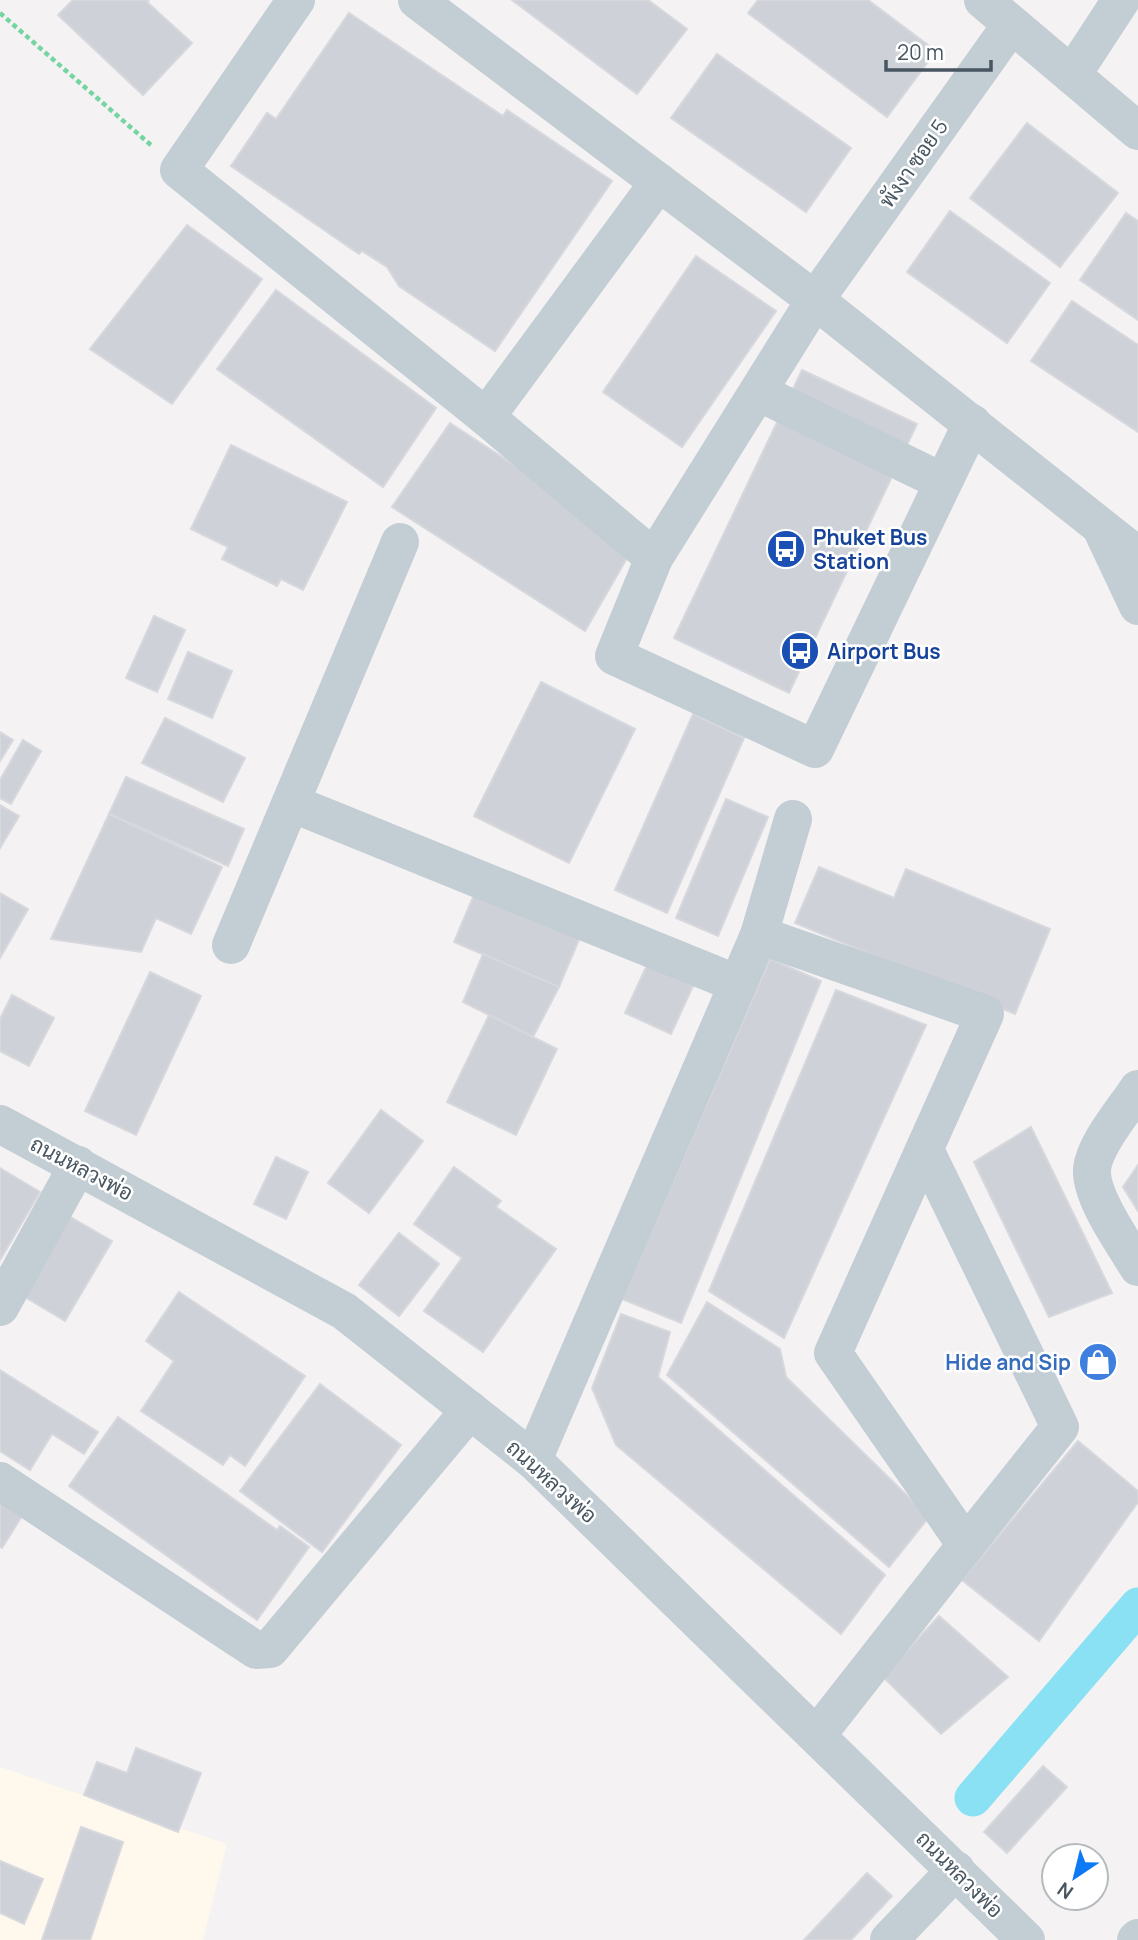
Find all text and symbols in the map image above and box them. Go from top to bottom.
scale bar [886,28,991,72]
text: 20 m [897,38,944,66]
street label: พังงา ซอย 5 [872,113,954,213]
place label: Phuket Bus Station [813,523,927,575]
bus stop icon: Phuket Bus Station [765,528,807,570]
bus stop icon: Airport Bus [779,630,821,672]
place label: Airport Bus [827,637,941,665]
street label: ถนนหลวงพ่อ [26,1129,138,1207]
shop icon: Hide and Sip [1077,1341,1119,1383]
place label: Hide and Sip [945,1348,1071,1376]
street label: ถนนหลวงพ่อ [501,1433,603,1529]
street label: ถนนหลวงพ่อ [910,1824,1010,1924]
north arrow [1040,1842,1110,1912]
text: N [1052,1876,1078,1905]

